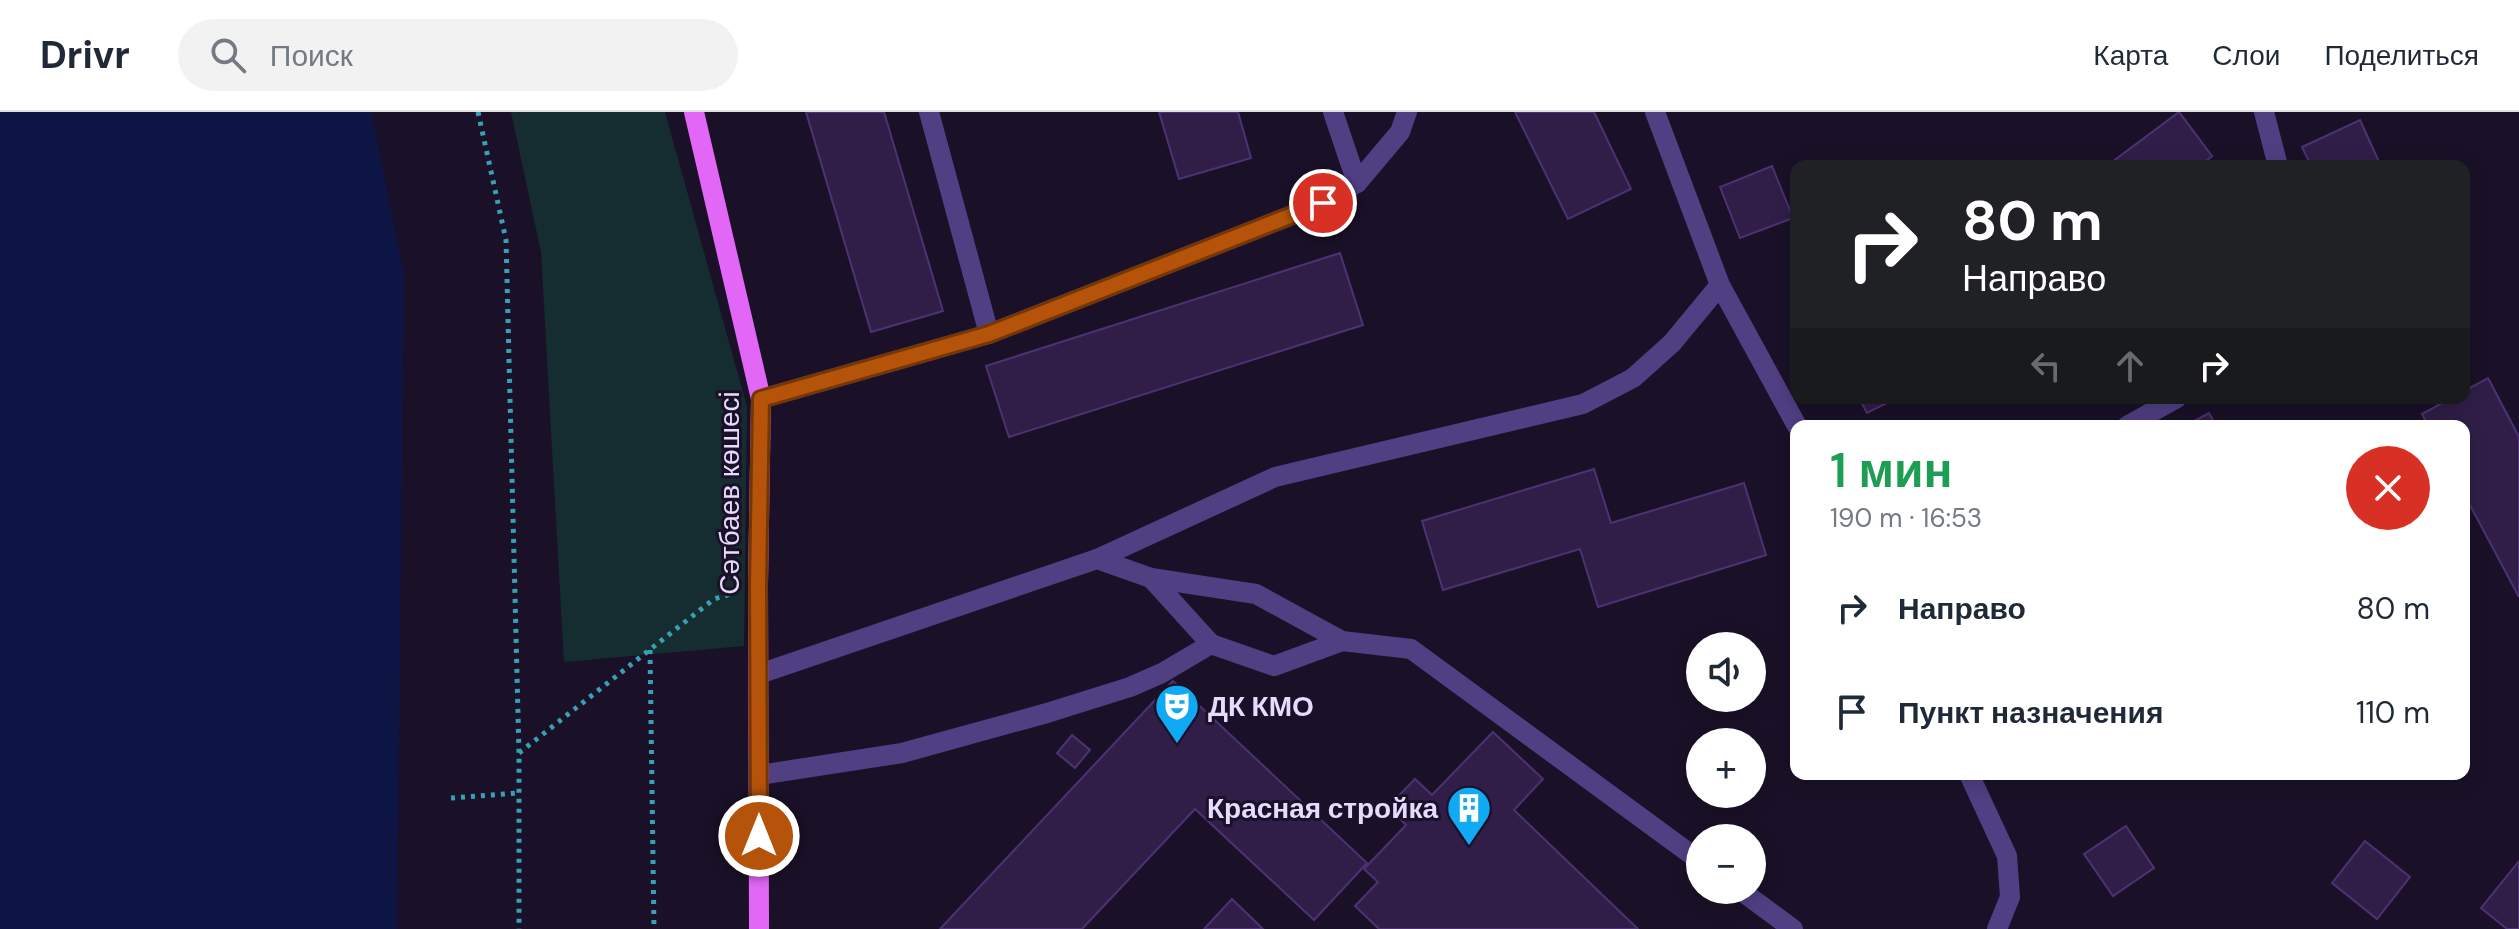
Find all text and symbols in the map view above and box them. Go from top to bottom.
search box [178,19,738,91]
text: Drivr [40,30,130,80]
icon: search [206,33,250,77]
text: Поиск [270,36,353,75]
text: Карта [2093,37,2168,74]
text: Слои [2212,37,2280,74]
text: Поделиться [2324,37,2479,74]
pin [1289,169,1357,237]
icon: arrive [1301,181,1345,225]
text: 80 m [1962,184,2103,257]
icon: right [1830,192,1934,296]
text: Направо [1962,255,2106,302]
icon: left [2024,344,2068,388]
icon: ahead [2108,344,2152,388]
icon: right [2192,344,2236,388]
street label: Сәтбаев көшесі [711,391,748,595]
text: 1 мин [1830,439,1952,502]
button: close [2346,446,2430,530]
text: 190 m · 16:53 [1830,501,1982,535]
icon: right [1830,586,1874,630]
text: Направо [1898,589,2026,628]
text: 80 m [2357,589,2430,628]
map controls [1686,632,1766,904]
button: sound [1686,632,1766,712]
theatre icon: ДК КМО [1153,682,1201,745]
place label: ДК КМО [1208,688,1314,725]
icon: arrive [1830,690,1874,734]
text: Пункт назначения [1898,693,2163,732]
text: 110 m [2356,693,2430,732]
button: + [1686,728,1766,808]
building icon: Красная стройка [1445,784,1493,847]
place label: Красная стройка [1207,790,1438,827]
position arrow [717,794,801,878]
button: − [1686,824,1766,904]

